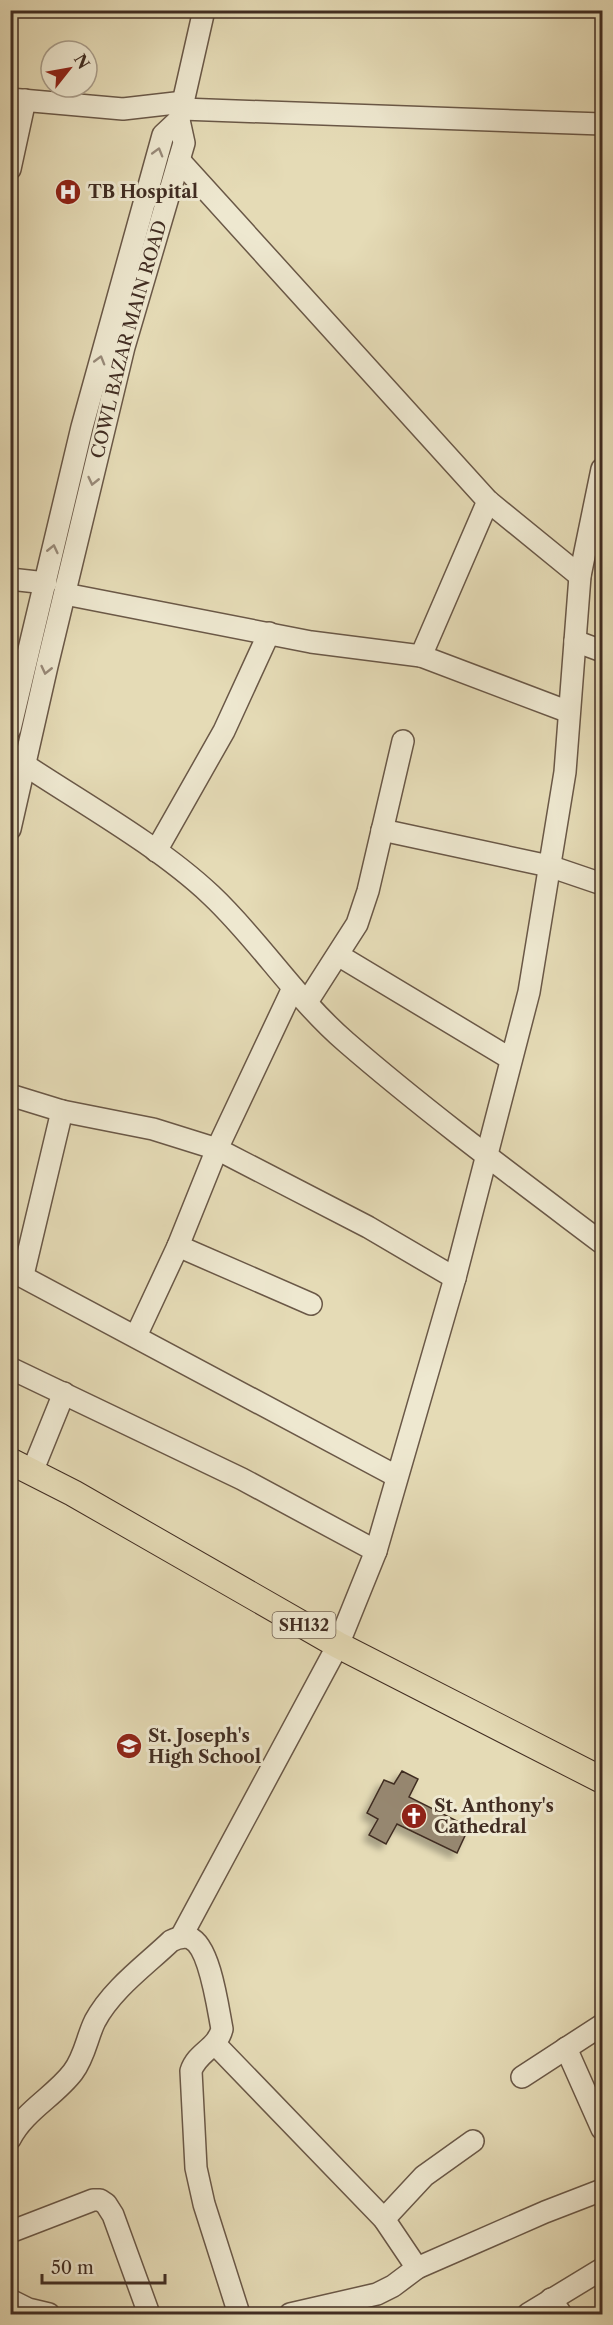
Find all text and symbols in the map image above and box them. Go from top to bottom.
north arrow [39,39,99,99]
text: N [70,50,94,72]
one-way arrow [151,147,164,157]
hospital icon: TB Hospital [53,177,83,207]
place label: TB Hospital [88,181,198,203]
street label: COWL BAZAR MAIN ROAD [87,218,172,461]
one-way arrow [93,355,105,366]
one-way arrow [87,476,100,486]
one-way arrow [46,545,59,555]
one-way arrow [41,665,54,675]
road number: SH132 [272,1612,336,1638]
place label: St. Joseph's High School [148,1725,261,1768]
school or university icon: St. Joseph's High School [114,1731,144,1761]
place label: St. Anthony's Cathedral [434,1795,554,1838]
church icon: St. Anthony's Cathedral [399,1801,429,1831]
scale bar [42,2247,165,2285]
text: 50 m [51,2257,94,2279]

